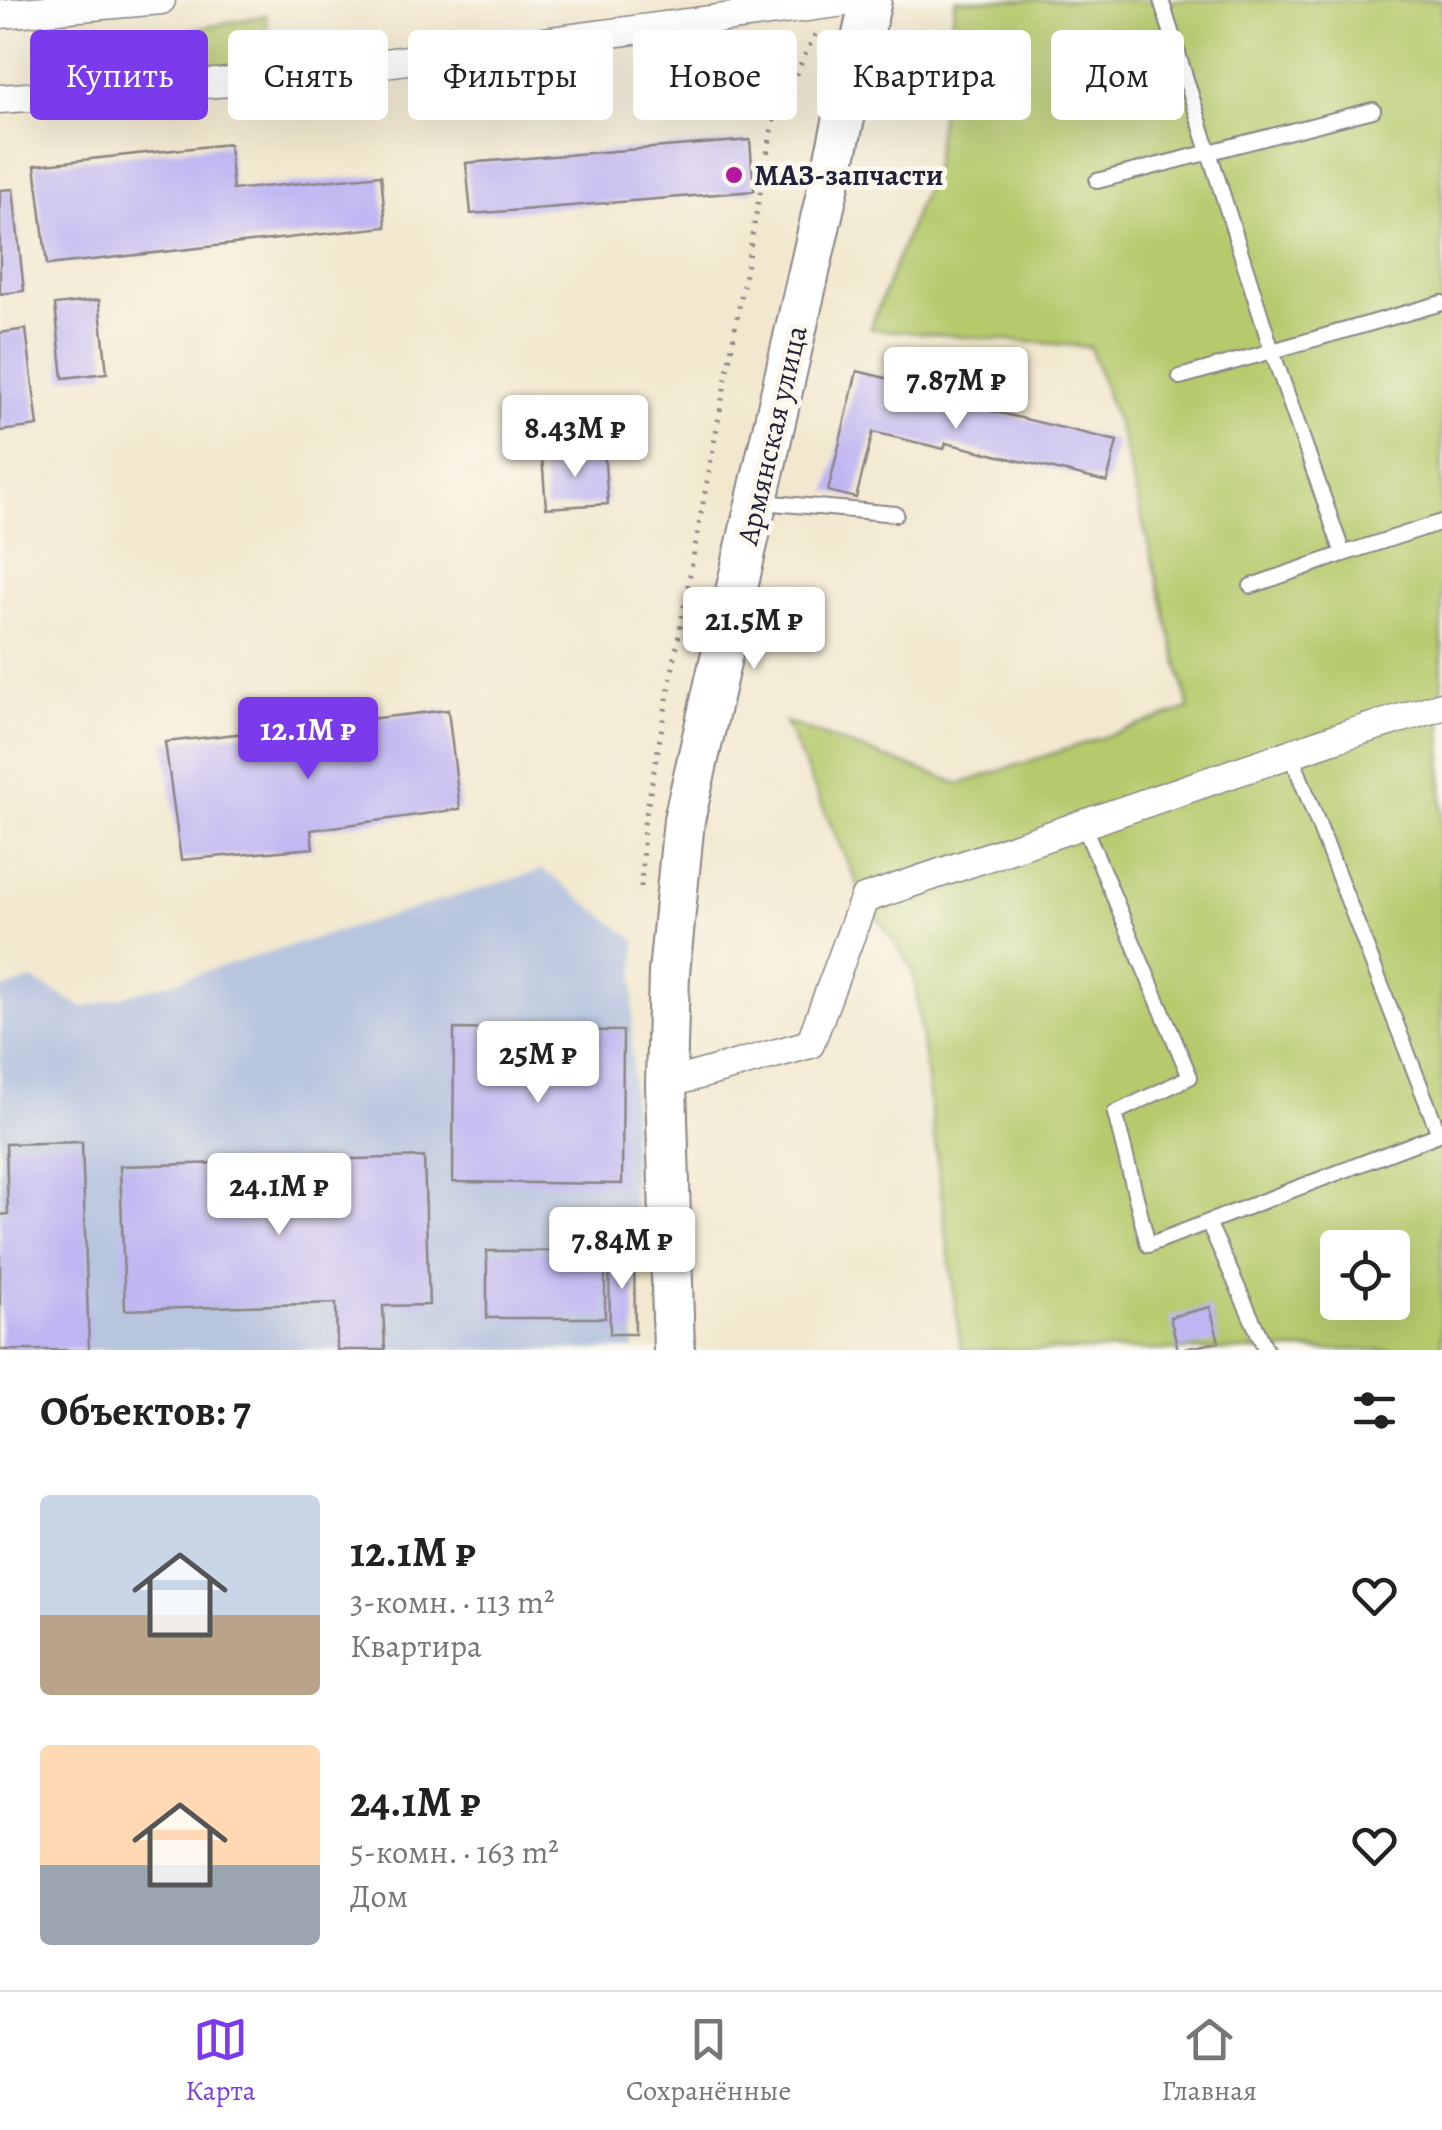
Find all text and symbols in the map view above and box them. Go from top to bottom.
chip: Купить [30,30,208,120]
chip: Снять [228,30,388,120]
chip: Фильтры [408,30,613,120]
chip: Новое [633,30,797,120]
chip: Квартира [817,30,1031,120]
chip: Дом [1051,30,1184,120]
place label: МАЗ-запчасти [754,155,943,195]
marker: МАЗ-запчасти [723,164,745,186]
street label: Армянская улица [727,321,817,549]
pin: 7.87M ₽ [864,347,1048,432]
text: 7.87M ₽ [906,357,1006,401]
pin: 8.43M ₽ [483,395,667,480]
text: 8.43M ₽ [524,405,626,449]
pin: 21.5M ₽ [662,587,846,672]
text: 21.5M ₽ [705,597,803,641]
pin: 12.1M ₽ [216,697,400,782]
text: 12.1M ₽ [260,707,356,751]
pin: 25M ₽ [468,1021,608,1106]
text: 25M ₽ [499,1031,577,1075]
pin: 24.1M ₽ [187,1153,371,1238]
text: 24.1M ₽ [229,1163,329,1207]
pin: 7.84M ₽ [530,1207,714,1292]
text: 7.84M ₽ [571,1217,673,1261]
map controls [1320,1230,1410,1320]
button: locate [1320,1230,1410,1320]
text: Объектов: 7 [40,1382,251,1439]
icon: filters [1347,1383,1402,1438]
text: 12.1M ₽ [350,1523,476,1580]
icon: home [120,1535,240,1655]
icon: heart [1347,1568,1402,1623]
text: 3-комн. · 113 m² [350,1580,555,1624]
text: Квартира [350,1624,482,1668]
text: 24.1M ₽ [350,1773,481,1830]
icon: home [120,1785,240,1905]
icon: heart [1347,1818,1402,1873]
text: 5-комн. · 163 m² [350,1830,559,1874]
text: Дом [350,1874,408,1918]
tab: Карта [185,2012,256,2110]
tab: Сохранённые [626,2012,791,2110]
tab: Главная [1162,2012,1257,2110]

